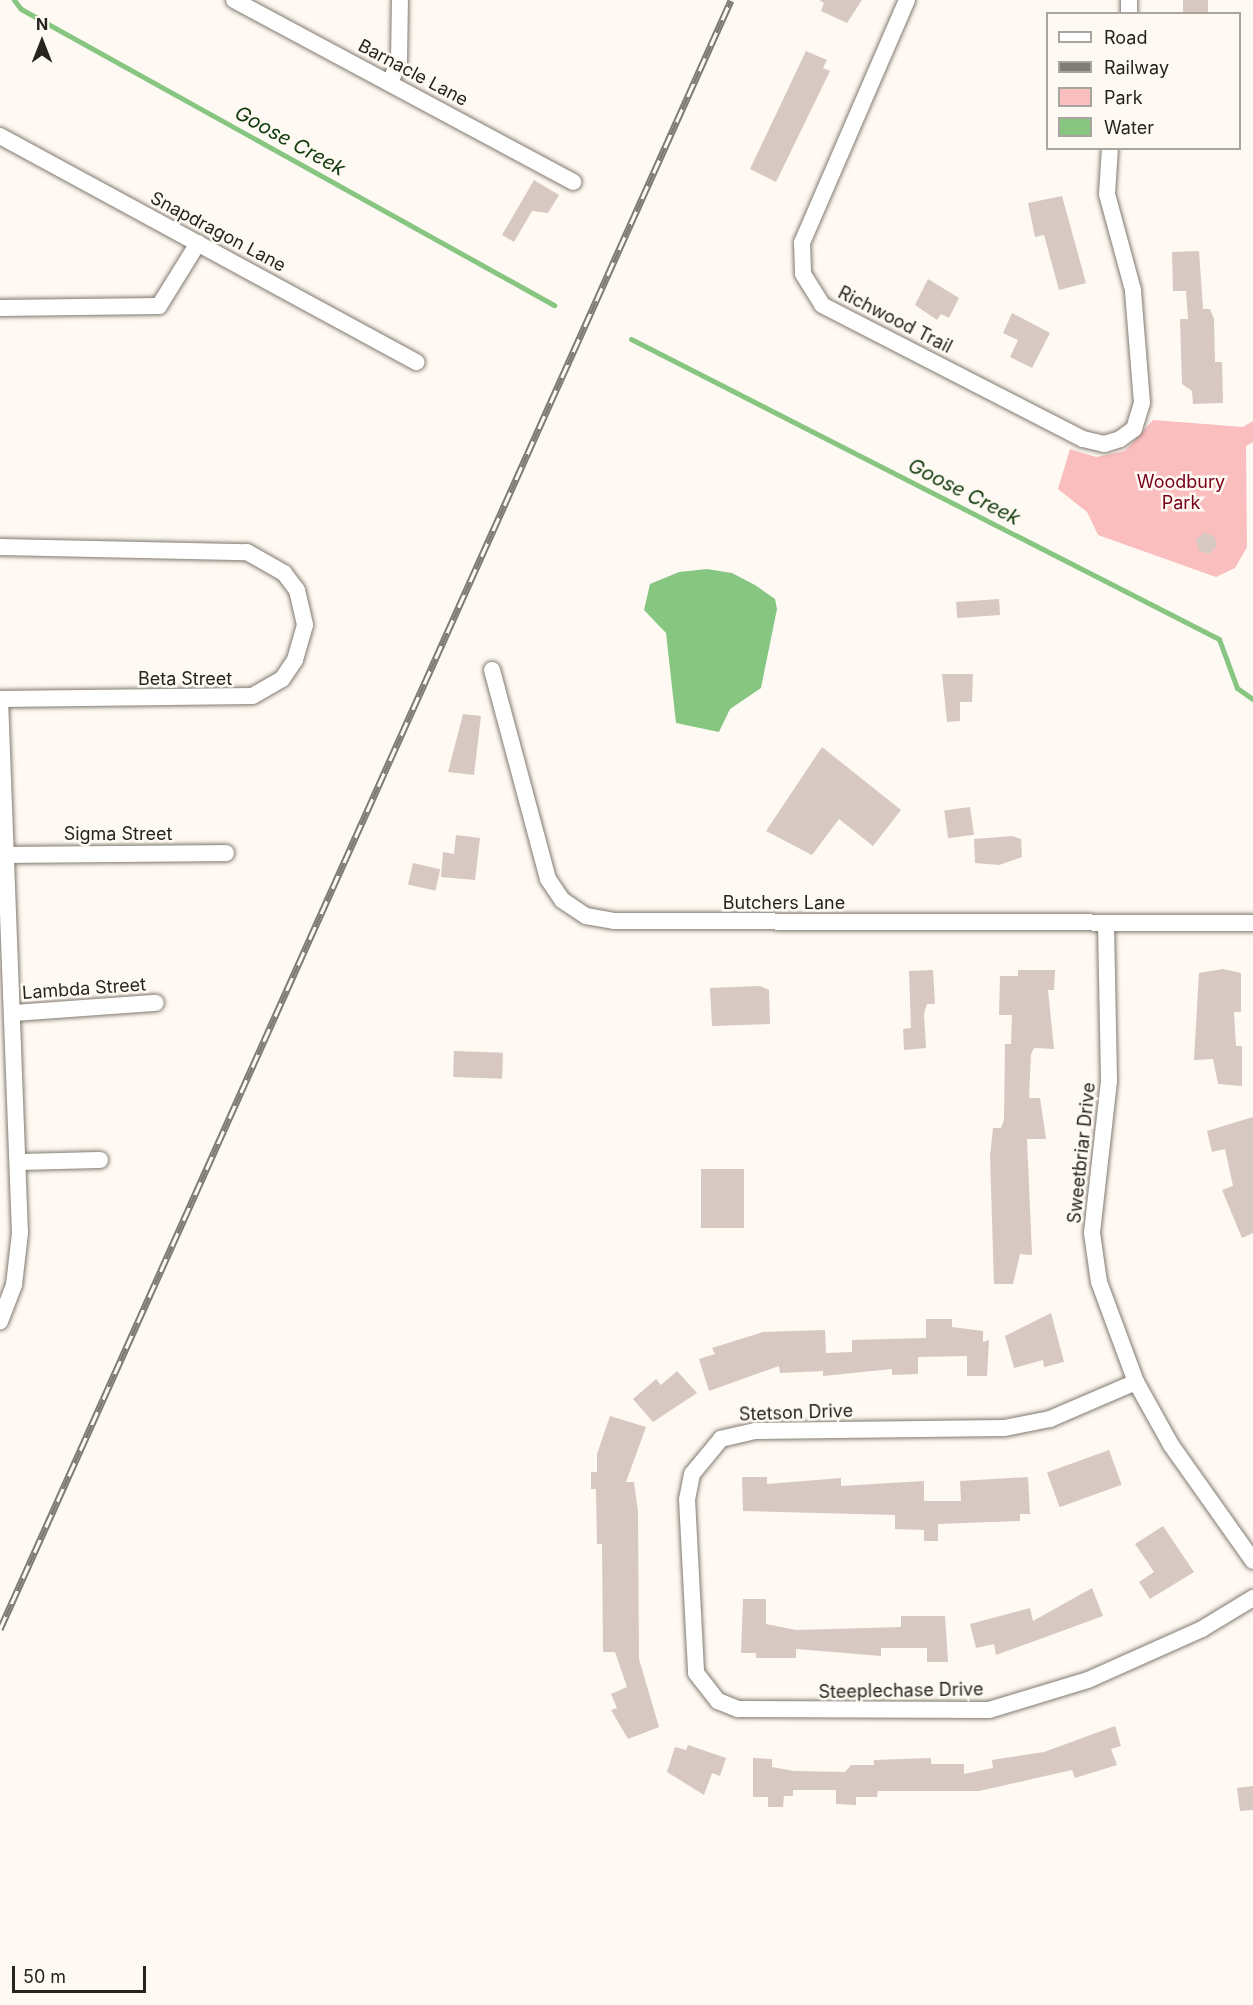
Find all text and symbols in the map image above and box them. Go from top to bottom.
north arrow [12,12,72,72]
legend [1046,12,1241,150]
text: N [36,14,48,34]
text: Road [1104,27,1147,48]
street label: Barnacle Lane [354,35,472,111]
text: Railway [1104,57,1169,78]
text: Park [1104,87,1143,108]
water label: Goose Creek [231,101,349,181]
text: Water [1104,117,1154,138]
street label: Snapdragon Lane [147,187,289,277]
street label: Richwood Trail [834,282,956,358]
water label: Goose Creek [904,454,1024,530]
park label: Woodbury Park [1137,472,1225,514]
street label: Beta Street [138,668,232,690]
street label: Sigma Street [64,823,172,845]
street label: Butchers Lane [723,892,845,914]
street label: Lambda Street [21,974,147,1004]
street label: Sweetbriar Drive [1064,1081,1100,1225]
street label: Stetson Drive [739,1400,853,1426]
street label: Steeplechase Drive [818,1679,984,1703]
scale bar [15,1954,148,1992]
text: 50 m [23,1966,66,1987]

